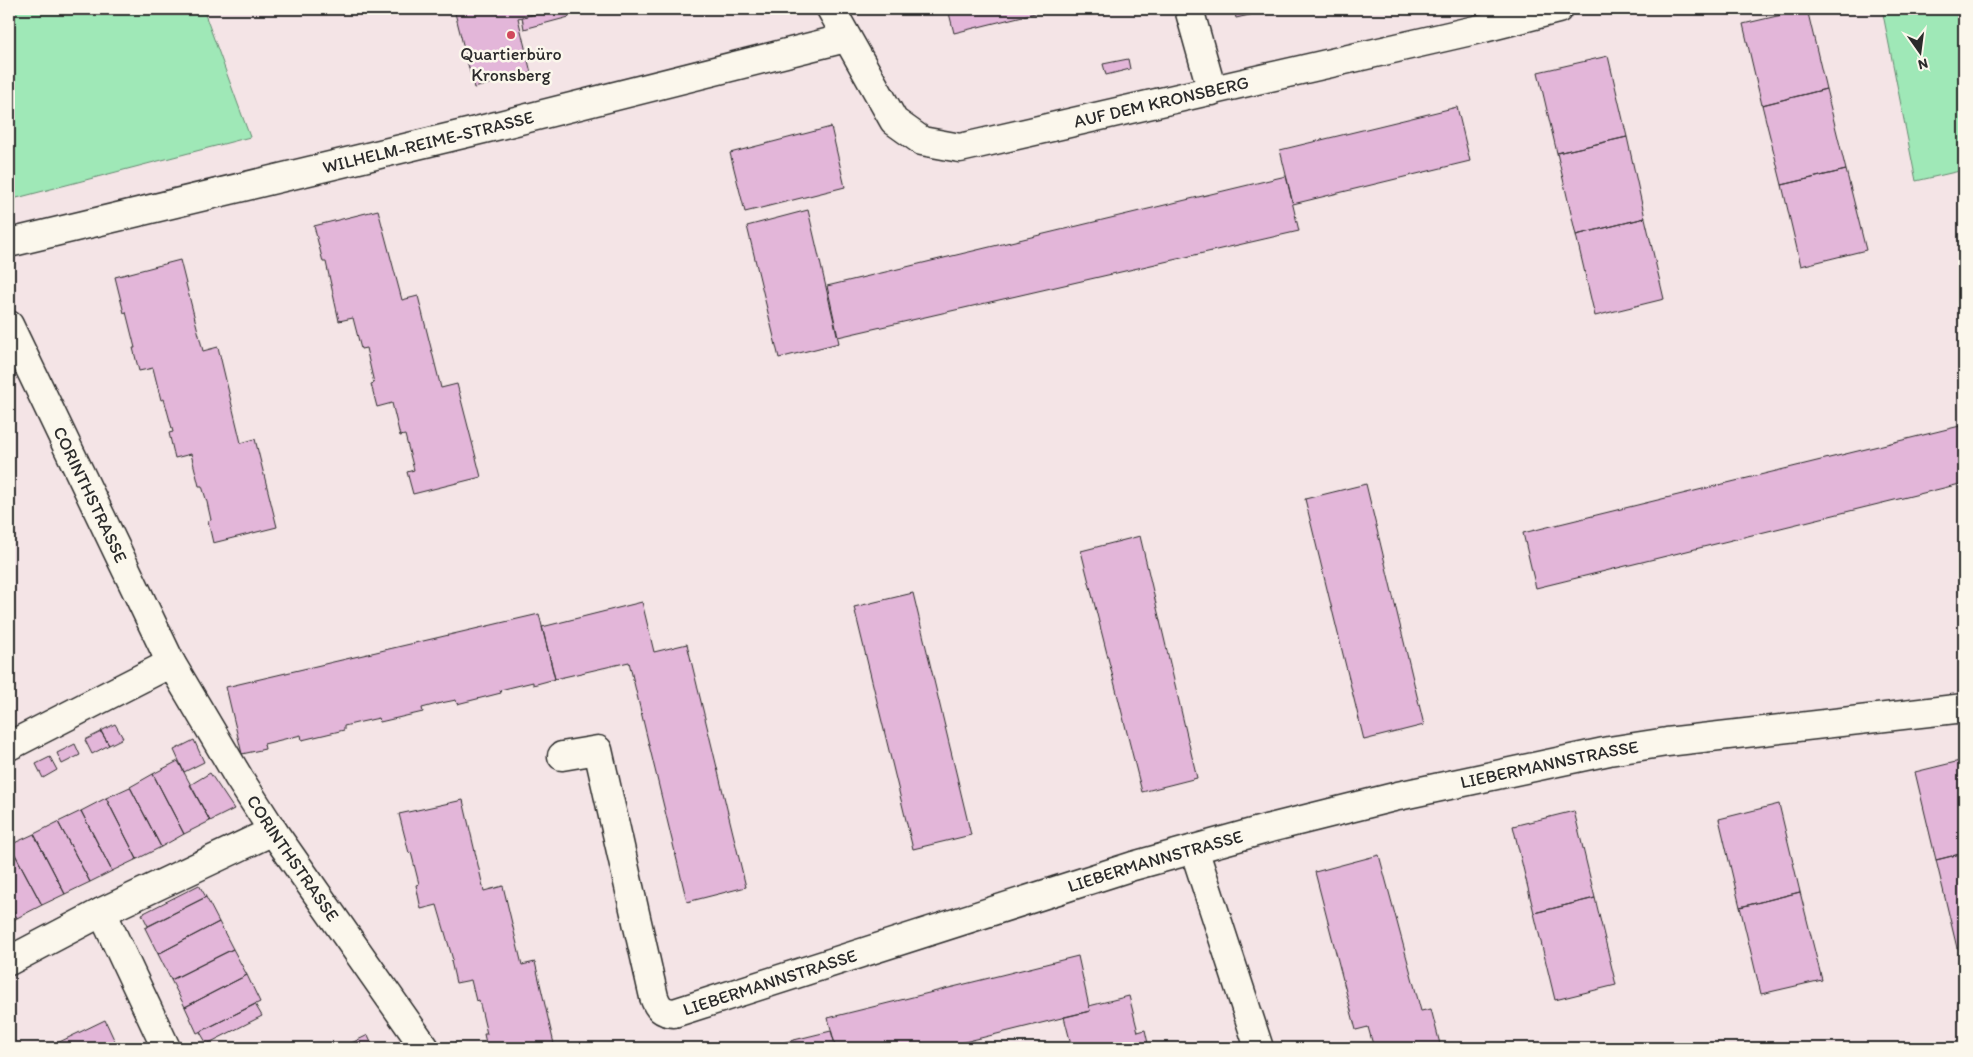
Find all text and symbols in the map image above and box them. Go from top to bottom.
north arrow [1896,28,1946,78]
marker: Quartierbüro Kronsberg [505,29,517,41]
place label: Quartierbüro Kronsberg [460,43,562,86]
text: N [1916,55,1930,74]
street label: AUF DEM KRONSBERG [1071,71,1251,133]
street label: WILHELM-REIME-STRASSE [320,106,536,178]
street label: CORINTHSTRASSE [48,423,132,566]
street label: LIEBERMANNSTRASSE [1458,736,1640,793]
street label: CORINTHSTRASSE [242,791,344,926]
street label: LIEBERMANNSTRASSE [1065,825,1245,897]
street label: LIEBERMANNSTRASSE [680,944,860,1020]

